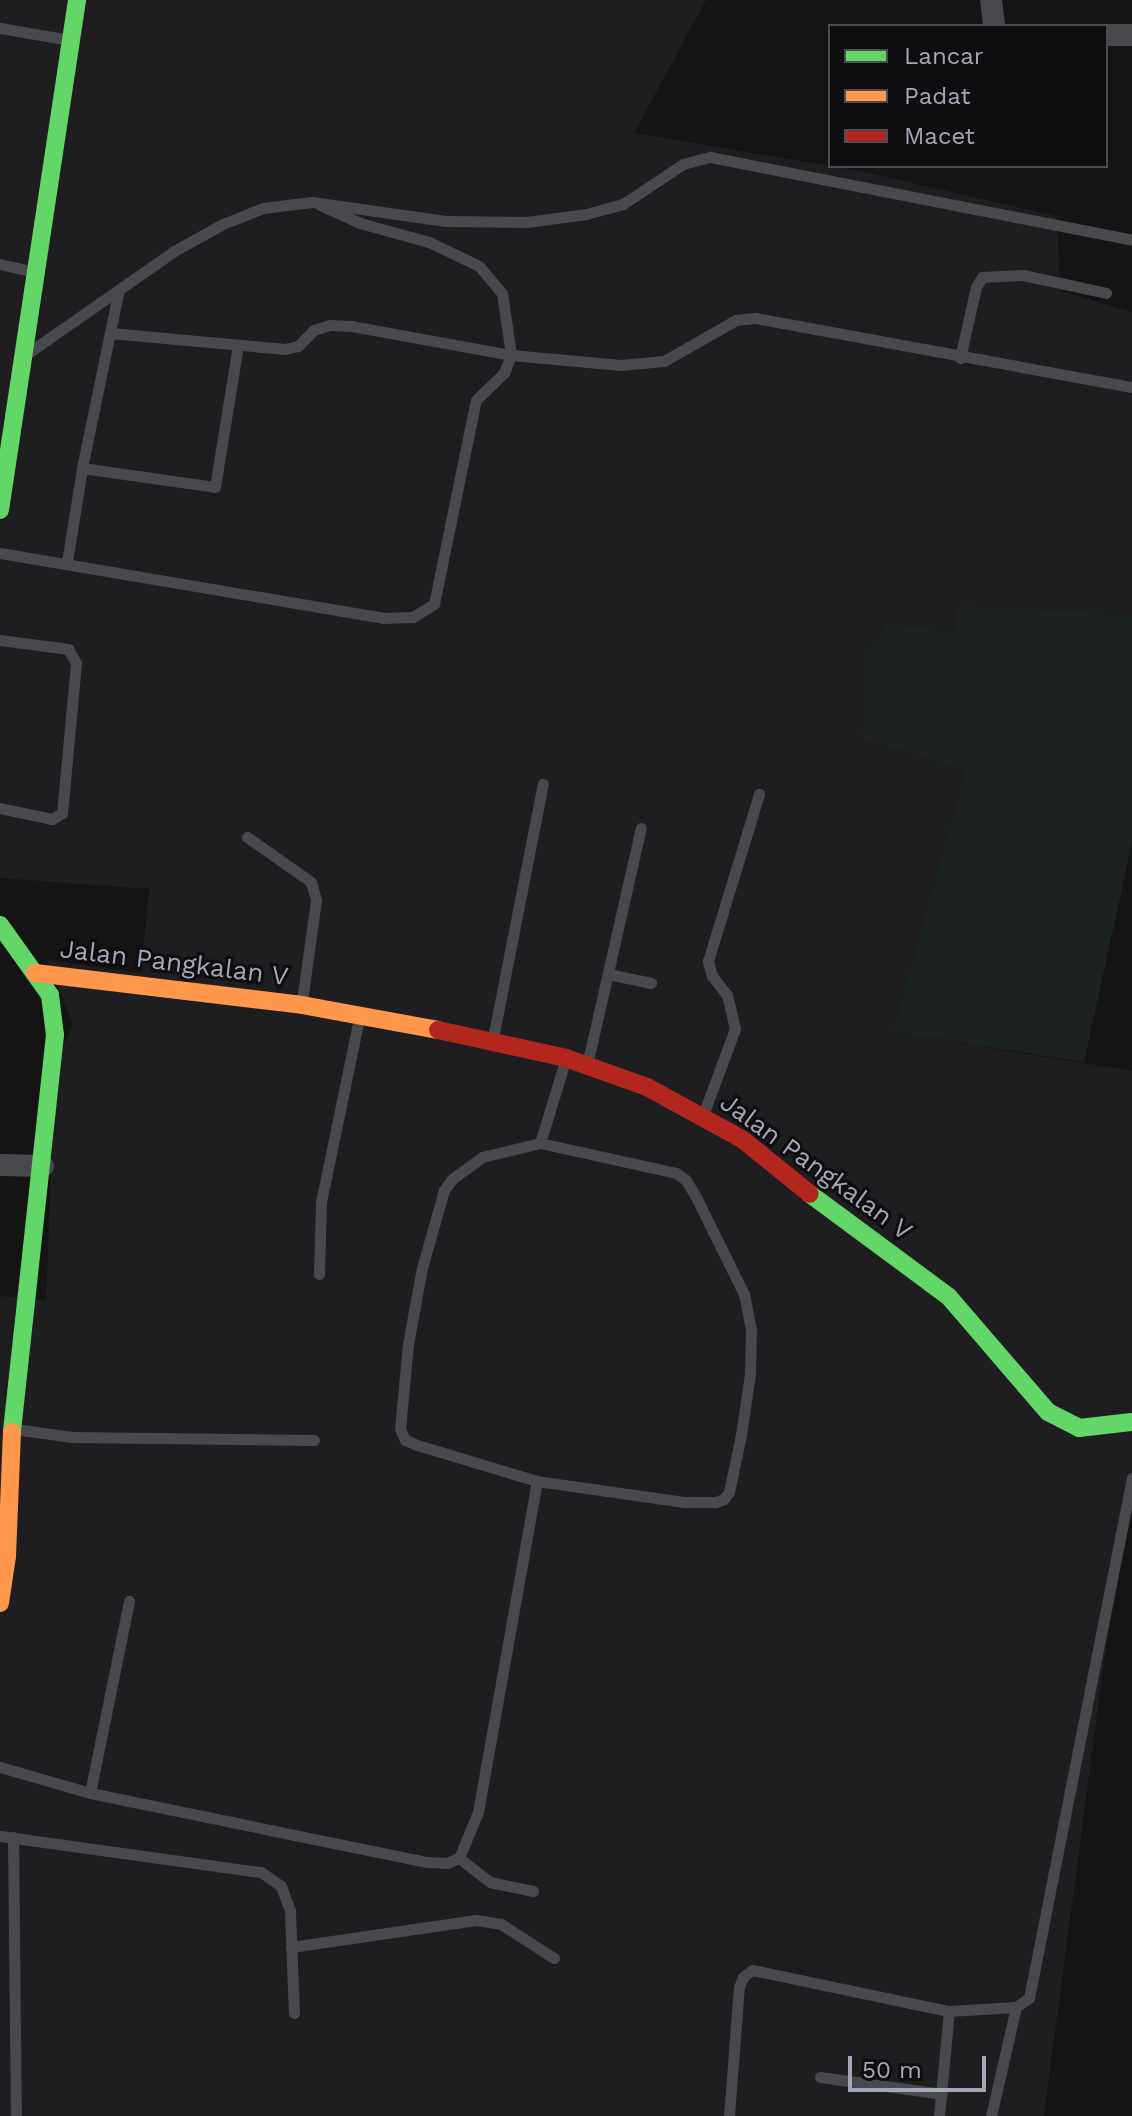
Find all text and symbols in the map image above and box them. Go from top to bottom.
legend [828,24,1108,168]
text: Lancar [904,42,984,70]
text: Padat [904,82,970,110]
text: Macet [904,122,975,150]
street label: Jalan Pangkalan V [58,933,290,993]
street label: Jalan Pangkalan V [713,1087,919,1247]
scale bar [852,2040,990,2090]
text: 50 m [862,2056,922,2084]

